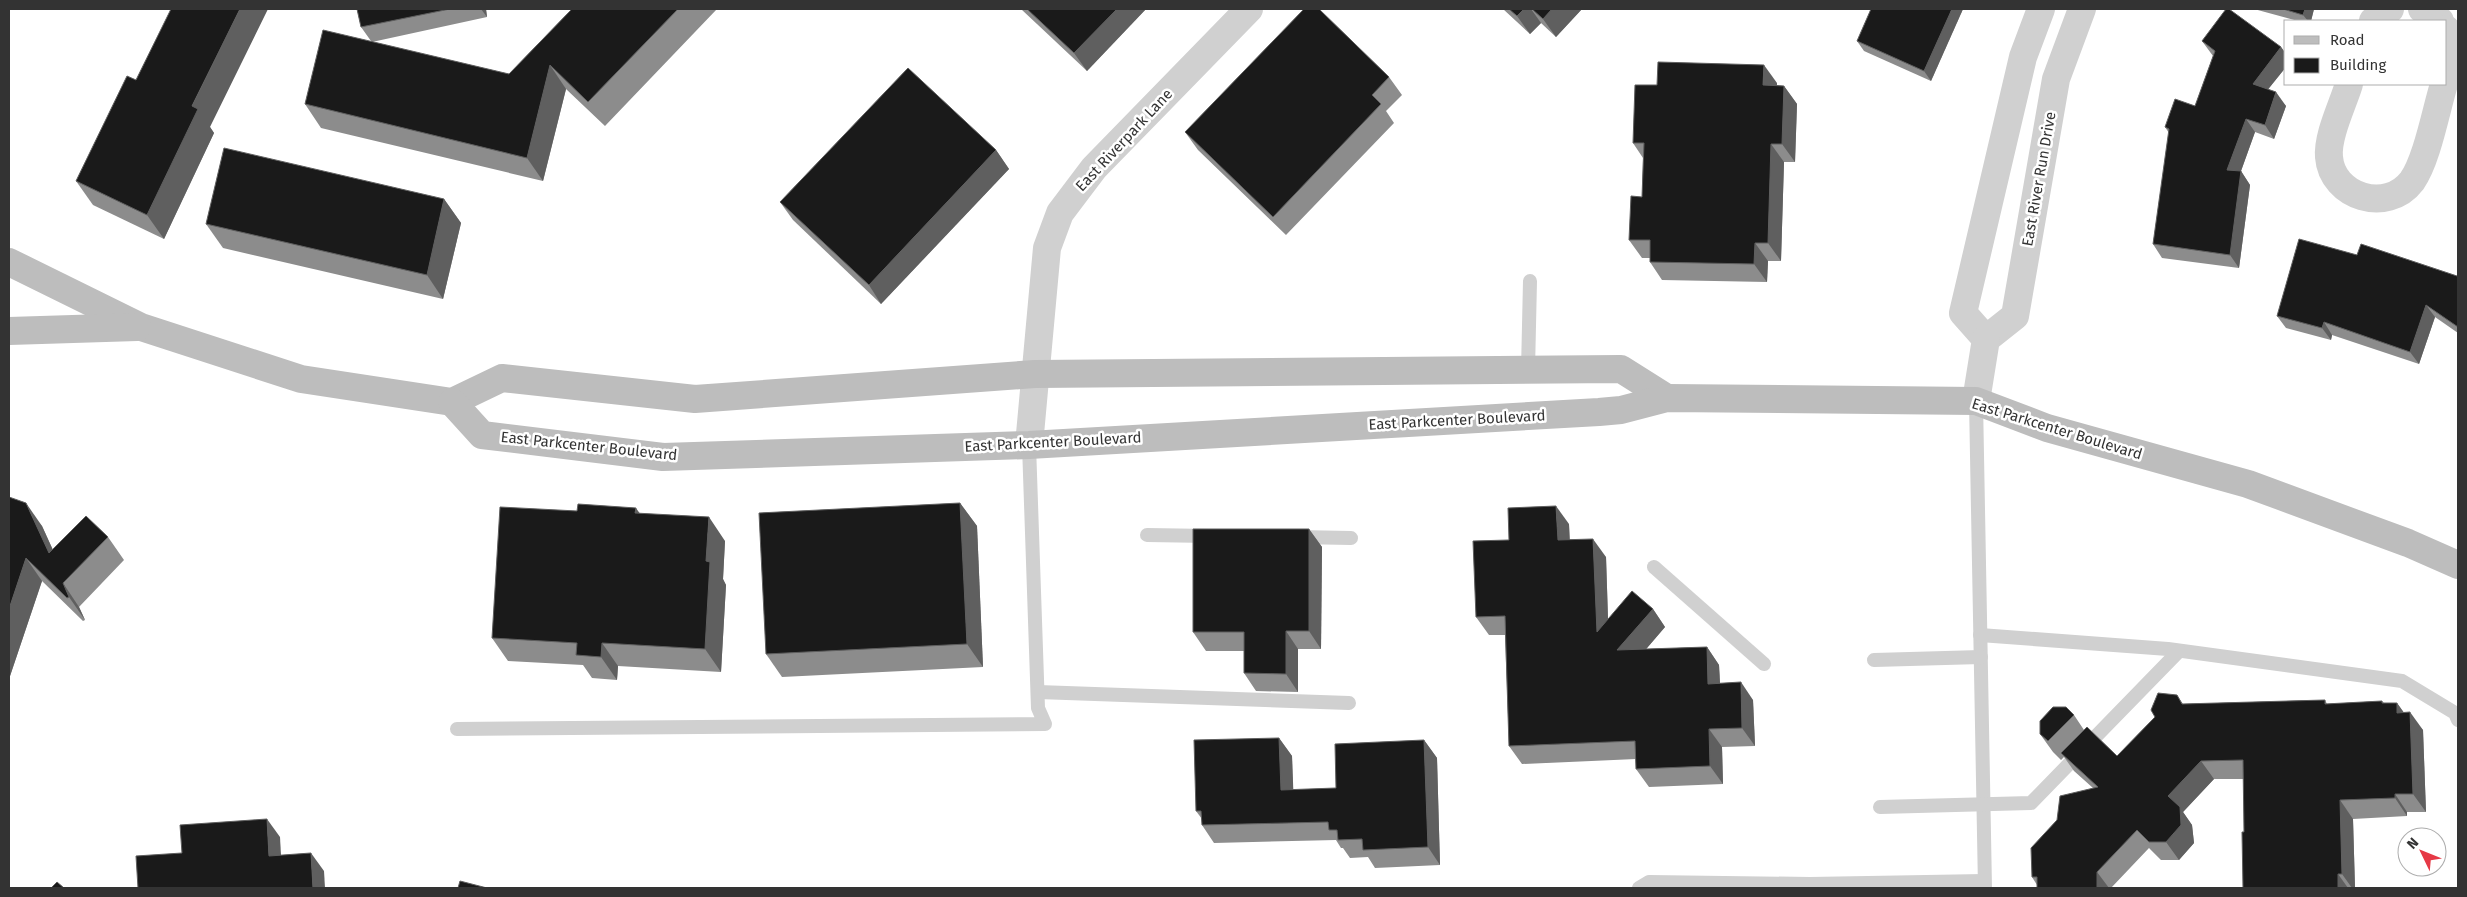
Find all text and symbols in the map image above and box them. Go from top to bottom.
legend [2284,20,2447,85]
text: Road [2330,31,2365,49]
text: Building [2330,56,2386,74]
street label: East Riverpark Lane [1072,85,1176,195]
street label: East River Run Drive [2018,110,2060,248]
street label: East Parkcenter Boulevard [1970,394,2144,464]
street label: East Parkcenter Boulevard [1368,406,1546,434]
street label: East Parkcenter Boulevard [500,428,678,464]
street label: East Parkcenter Boulevard [964,428,1142,456]
north arrow [2397,827,2447,877]
text: N [2403,834,2422,853]

